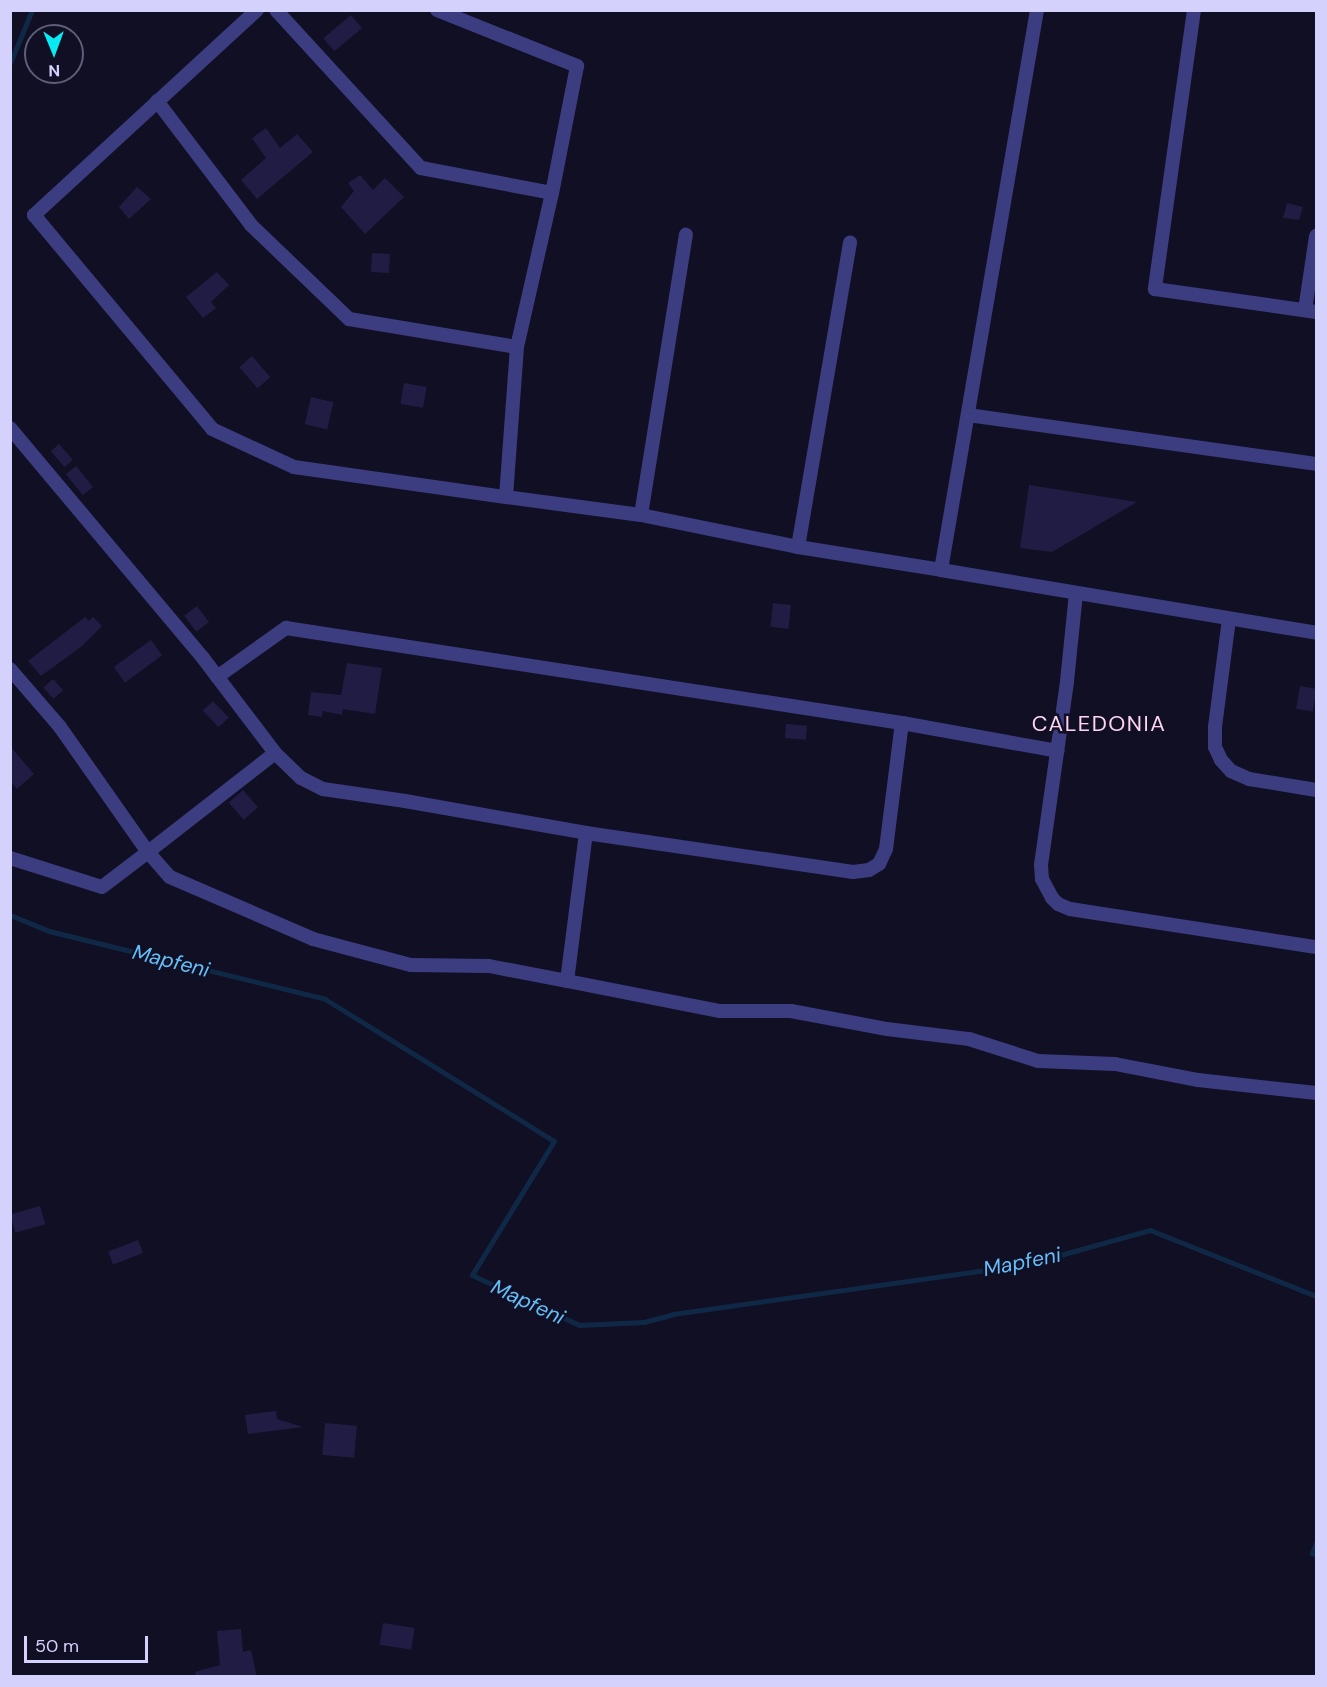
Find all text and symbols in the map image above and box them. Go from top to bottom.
north arrow [24,24,84,84]
text: N [48,60,60,81]
district label: CALEDONIA [1032,711,1166,737]
water label: Mapfeni [130,939,212,983]
water label: Mapfeni [981,1242,1063,1282]
water label: Mapfeni [487,1274,569,1330]
scale bar [27,1624,152,1662]
text: 50 m [35,1634,79,1658]

